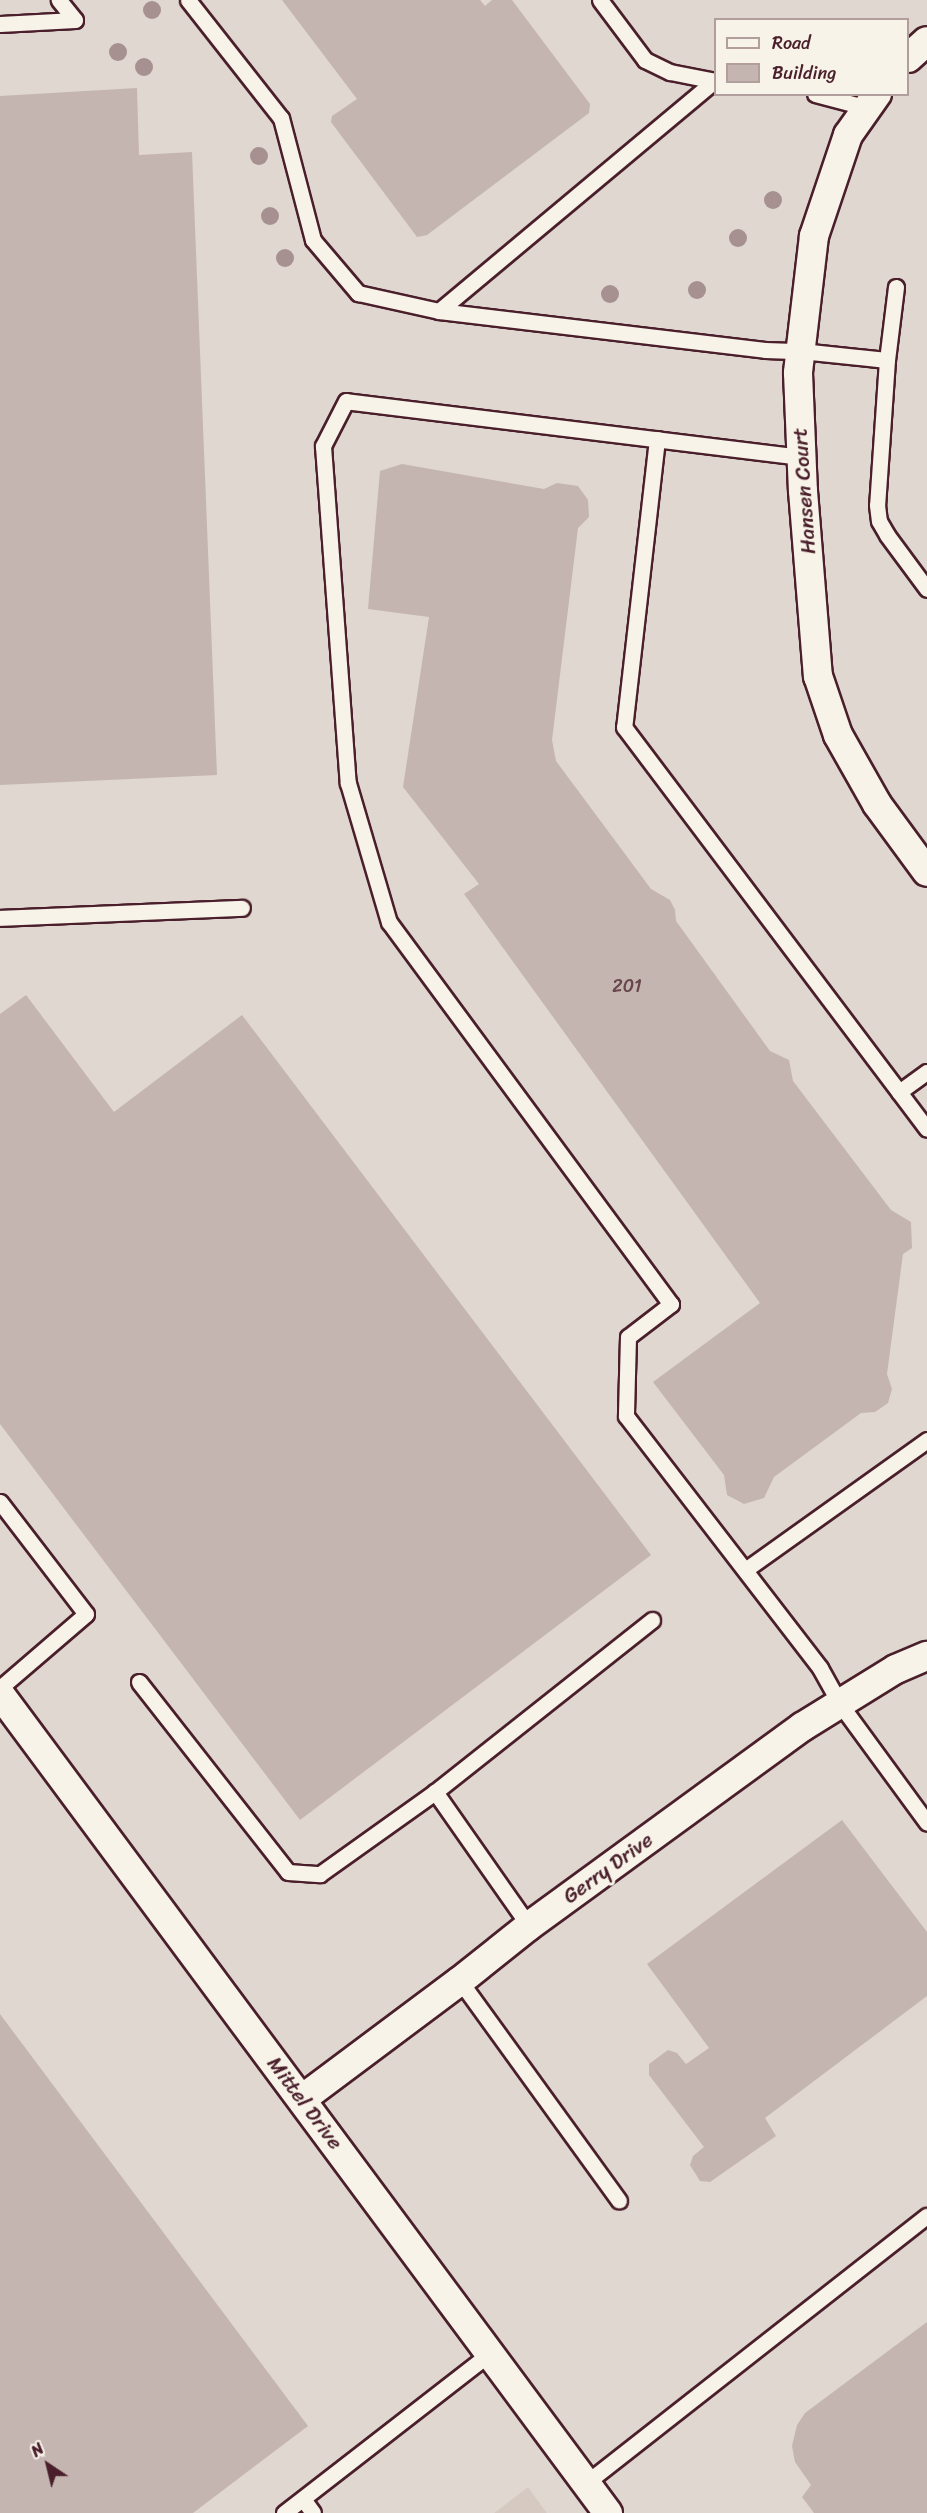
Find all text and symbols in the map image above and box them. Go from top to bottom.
legend [714,18,909,96]
text: Road [772,27,811,59]
text: Building [772,57,836,89]
street label: Hansen Court [787,427,821,555]
house number: 201 [612,975,642,997]
street label: Gerry Drive [558,1827,658,1909]
street label: Mittel Drive [262,2051,348,2155]
north arrow [18,2435,78,2495]
text: N [25,2435,50,2465]

